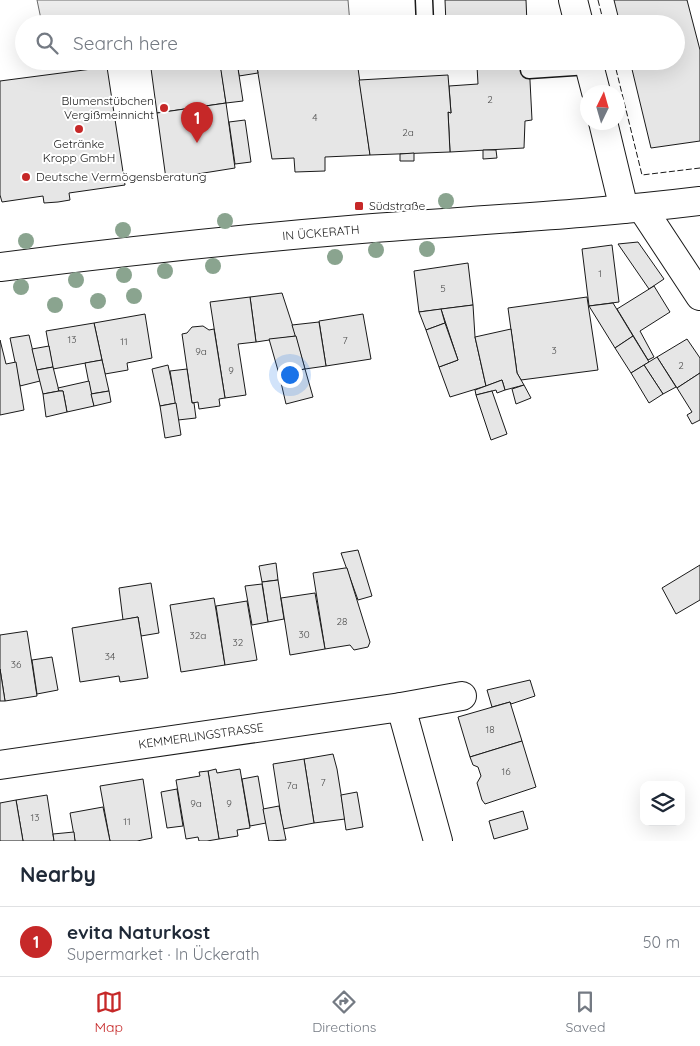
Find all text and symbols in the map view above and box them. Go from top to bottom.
search box [15,15,685,70]
icon: search [33,29,61,57]
text: Search here [73,31,178,55]
north arrow [580,85,625,130]
place label: Blumenstübchen Vergißmeinnicht [61,93,154,122]
house number: 2 [487,93,493,106]
marker: Blumenstübchen Vergißmeinnicht [158,102,170,114]
pin: 1 [181,102,213,143]
house number: 4 [312,111,318,124]
marker: Getränke Kropp GmbH [73,123,85,135]
house number: 2a [402,126,414,139]
place label: Getränke Kropp GmbH [43,136,115,165]
place label: Deutsche Vermögensberatung [36,169,206,184]
marker: Deutsche Vermögensberatung [20,171,32,183]
place label: Südstraße [369,198,426,213]
marker: Südstraße [353,200,365,212]
street label: IN ÜCKERATH [282,222,360,243]
house number: 1 [598,267,602,280]
house number: 5 [440,282,446,295]
house number: 13 [68,333,76,346]
house number: 7 [342,334,348,347]
house number: 11 [120,335,128,348]
house number: 3 [551,344,557,357]
house number: 9a [195,345,207,358]
house number: 2 [678,359,684,372]
your location [277,362,303,388]
house number: 9 [228,364,234,377]
house number: 28 [337,615,347,628]
house number: 30 [298,628,310,641]
house number: 32a [190,629,206,642]
house number: 32 [233,636,244,649]
house number: 34 [105,650,115,663]
house number: 36 [11,658,22,671]
street label: KEMMERLINGSTRASSE [137,719,265,752]
house number: 18 [485,723,495,736]
house number: 16 [501,765,511,778]
house number: 7 [320,776,326,789]
house number: 7a [286,779,298,792]
map controls [640,781,685,826]
button: layers [640,781,685,826]
house number: 9a [190,797,202,810]
house number: 9 [226,797,232,810]
house number: 13 [31,811,39,824]
house number: 11 [123,815,131,828]
text: Nearby [20,861,96,887]
text: evita Naturkost [67,920,211,944]
text: 1 [33,932,39,952]
text: 50 m [643,932,680,952]
text: Supermarket · In Ückerath [67,944,260,964]
tab: Map [95,988,123,1036]
tab: Directions [312,988,376,1036]
tab: Saved [565,988,605,1036]

